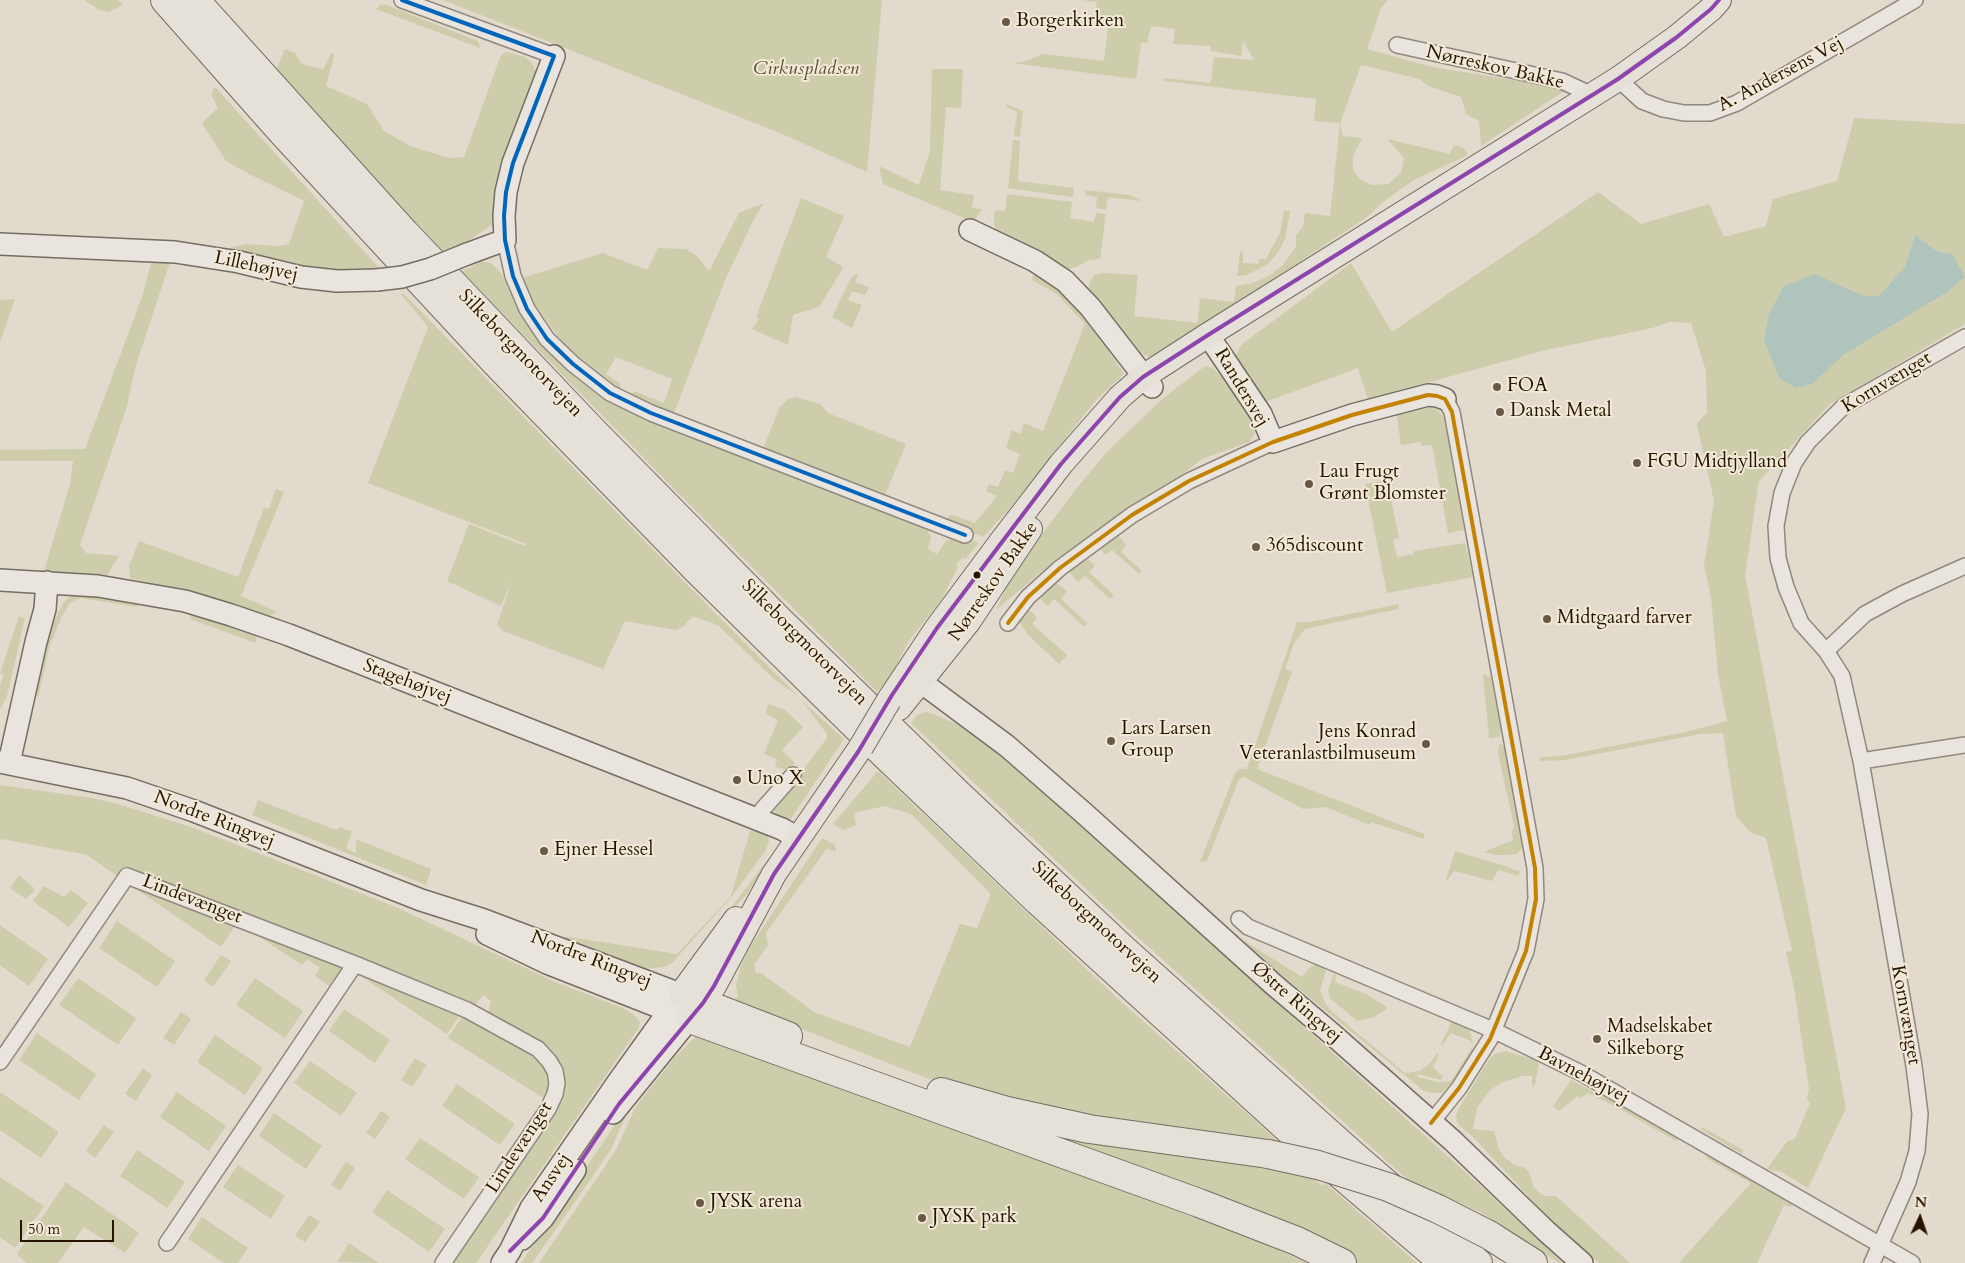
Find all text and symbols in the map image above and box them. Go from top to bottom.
place label: Borgerkirken [1016,11,1124,33]
marker: Borgerkirken [1000,16,1012,28]
street label: A. Andersens Vej [1714,32,1848,118]
street label: Nørreskov Bakke [1424,41,1566,95]
park label: Cirkuspladsen [753,59,859,81]
street label: Lillehøjvej [212,247,300,287]
street label: Silkeborgmotorvejen [453,285,587,423]
street label: Randersvej [1209,345,1273,431]
street label: Kornvænget [1838,347,1936,419]
place label: FOA [1507,376,1548,398]
marker: FOA [1491,381,1503,393]
place label: Dansk Metal [1510,401,1612,423]
marker: Dansk Metal [1494,406,1506,418]
place label: FGU Midtjylland [1647,452,1787,474]
marker: FGU Midtjylland [1631,457,1643,469]
place label: Lau Frugt Grønt Blomster [1319,462,1446,506]
marker: Lau Frugt Grønt Blomster [1303,478,1315,490]
street label: Nørreskov Bakke [944,518,1044,646]
place label: 365discount [1266,536,1363,558]
marker: 365discount [1250,541,1262,553]
unlabelled marker [972,570,982,580]
street label: Silkeborgmotorvejen [736,575,872,711]
place label: Midtgaard farver [1557,608,1692,630]
marker: Midtgaard farver [1541,613,1553,625]
street label: Stagehøjvej [359,655,455,709]
place label: Lars Larsen Group [1121,719,1212,763]
place label: Jens Konrad Veteranlastbilmuseum [1239,722,1416,766]
marker: Lars Larsen Group [1105,735,1117,747]
marker: Jens Konrad Veteranlastbilmuseum [1420,738,1432,750]
place label: Uno X [747,769,804,791]
marker: Uno X [731,774,743,786]
street label: Nordre Ringvej [150,786,278,854]
place label: Ejner Hessel [554,840,653,862]
marker: Ejner Hessel [538,845,550,857]
street label: Silkeborgmotorvejen [1026,857,1166,989]
street label: Lindevænget [139,871,245,929]
street label: Nordre Ringvej [527,926,655,994]
street label: Østre Ringvej [1246,957,1346,1049]
street label: Kornvænget [1885,963,1925,1067]
place label: Madselskabet Silkeborg [1607,1017,1713,1061]
marker: Madselskabet Silkeborg [1591,1033,1603,1045]
street label: Bavnehøjvej [1533,1042,1633,1110]
street label: Lindevænget [482,1098,558,1198]
street label: Ansvej [527,1149,577,1207]
place label: JYSK arena [710,1192,802,1214]
north arrow [1895,1193,1945,1243]
text: N [1914,1193,1927,1212]
marker: JYSK arena [694,1197,706,1209]
place label: JYSK park [932,1207,1017,1229]
scale bar [22,1210,116,1242]
marker: JYSK park [916,1212,928,1224]
text: 50 m [28,1219,60,1239]

